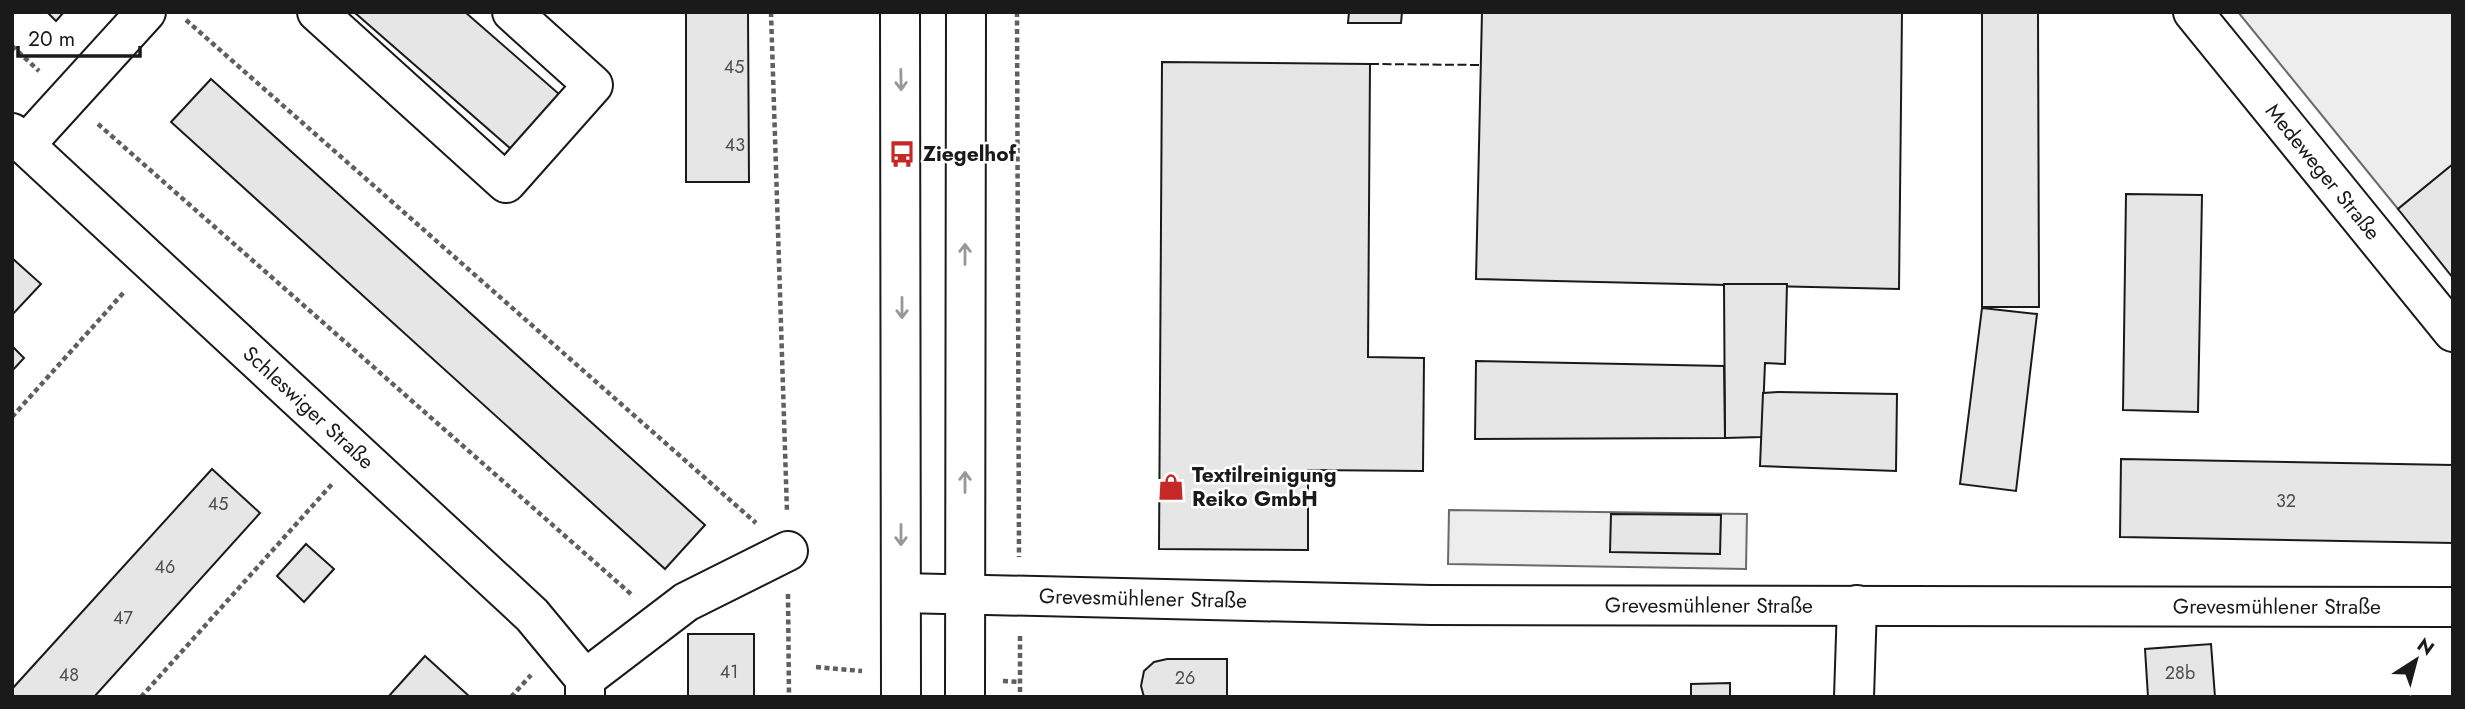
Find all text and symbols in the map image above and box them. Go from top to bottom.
scale bar [18,14,140,58]
text: 20 m [28,24,75,54]
house number: 45 [724,54,744,80]
one-way arrow [894,69,908,92]
street label: Medeweger Straße [2258,97,2388,247]
house number: 43 [725,132,745,158]
bus stop icon: Ziegelhof [887,139,917,169]
place label: Ziegelhof [923,139,1017,169]
one-way arrow [958,243,972,266]
one-way arrow [895,296,909,319]
street label: Schleswiger Straße [236,339,381,476]
place label: Textilreinigung Reiko GmbH [1192,460,1337,514]
one-way arrow [958,470,972,493]
shop icon: Textilreinigung Reiko GmbH [1156,472,1186,502]
house number: 32 [2276,488,2296,514]
house number: 45 [208,491,228,517]
one-way arrow [894,524,908,547]
house number: 46 [155,554,175,580]
street label: Grevesmühlener Straße [1039,581,1247,616]
street label: Grevesmühlener Straße [1605,590,1813,621]
street label: Grevesmühlener Straße [2173,591,2381,622]
house number: 47 [113,605,134,631]
north arrow [2381,625,2451,695]
text: N [2412,631,2440,662]
house number: 41 [720,659,738,685]
house number: 28b [2165,660,2195,686]
house number: 48 [59,662,79,688]
house number: 26 [1175,665,1195,691]

